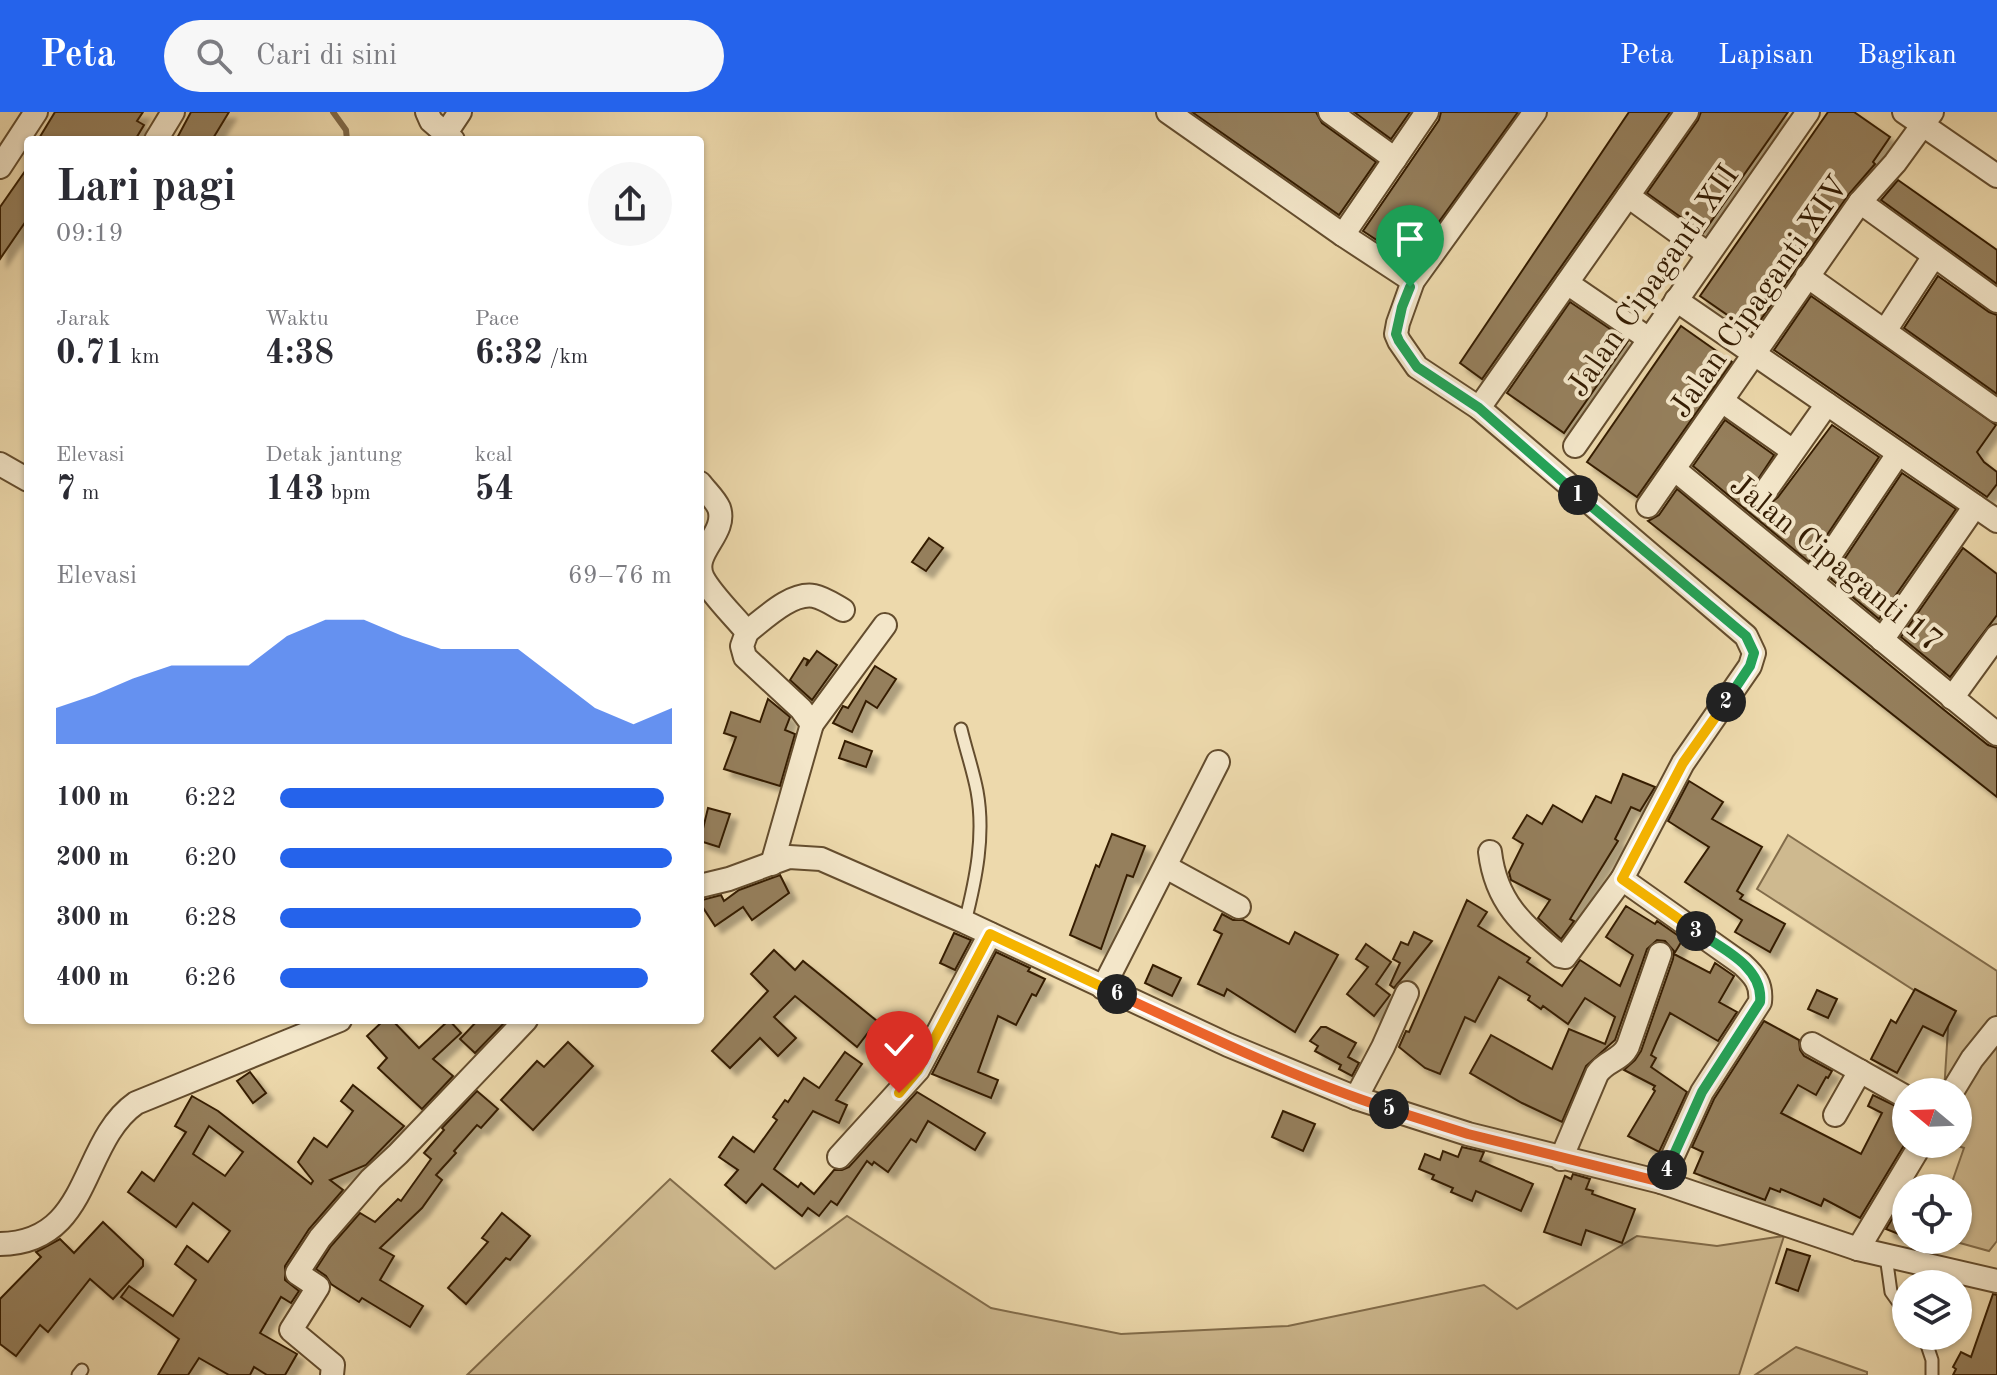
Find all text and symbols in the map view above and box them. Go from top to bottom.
search box [164,20,724,92]
icon: search [192,34,236,78]
text: Peta [40,37,116,75]
text: Cari di sini [256,41,397,71]
text: Peta [1620,42,1674,70]
text: Lapisan [1718,42,1814,70]
text: Bagikan [1858,42,1957,70]
street label: Jalan Cipaganti XII [1563,160,1746,403]
button: share [588,162,672,246]
text: Lari pagi [56,166,236,210]
street label: Jalan Cipaganti XIV [1665,171,1856,424]
pin [1376,205,1444,287]
icon: arrive [1388,217,1432,261]
text: 09:19 [56,221,124,247]
text: Jarak [56,308,110,330]
text: Waktu [265,308,329,330]
text: Pace [475,308,519,330]
text: 0.71 [56,337,125,371]
text: 4:38 [265,337,334,371]
text: 6:32 [475,337,543,371]
text: km [125,346,160,368]
text: /km [543,346,588,368]
text: Elevasi [56,444,125,466]
text: Detak jantung [265,444,402,466]
text: kcal [475,444,513,466]
street label: Jalan Cipaganti 17 [1723,469,1947,659]
text: 7 [56,473,76,507]
text: 143 [265,473,325,507]
text: 54 [475,473,514,507]
pin: 1 [1558,475,1598,515]
text: m [76,482,99,504]
text: bpm [325,482,371,504]
text: 1 [1572,484,1584,506]
text: Elevasi [56,563,137,589]
text: 69–76 m [568,563,672,589]
pin: 2 [1706,682,1746,722]
text: 2 [1720,691,1732,713]
text: 100 m [56,785,129,811]
text: 6:22 [184,785,237,811]
text: 200 m [56,845,129,871]
text: 6:20 [184,845,237,871]
text: 300 m [56,905,129,931]
text: 6:28 [184,905,237,931]
pin: 3 [1676,911,1716,951]
text: 3 [1690,920,1702,942]
text: 400 m [56,965,129,991]
text: 6:26 [184,965,237,991]
pin: 6 [1097,974,1137,1014]
text: 6 [1111,983,1123,1005]
pin [865,1011,933,1093]
icon: check [877,1023,921,1067]
north arrow [1892,1078,1972,1158]
map controls [1892,1078,1972,1350]
pin: 5 [1369,1089,1409,1129]
text: 5 [1383,1098,1395,1120]
pin: 4 [1647,1150,1687,1190]
text: 4 [1661,1159,1673,1181]
button: locate [1892,1174,1972,1254]
button: layers [1892,1270,1972,1350]

